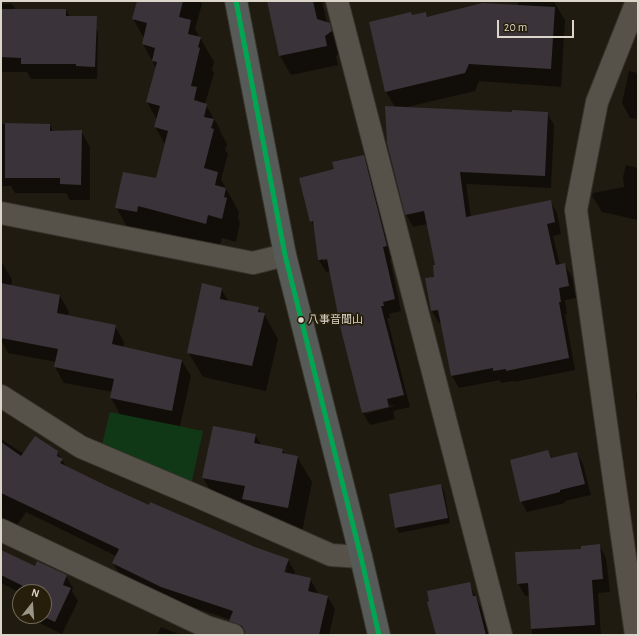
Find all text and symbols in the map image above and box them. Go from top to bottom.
scale bar [499,12,576,38]
text: 20 m [504,21,527,33]
place label: 八事音聞山 [308,313,363,327]
marker: 八事音聞山 [296,315,306,325]
north arrow [12,584,52,624]
text: N [30,587,41,599]

